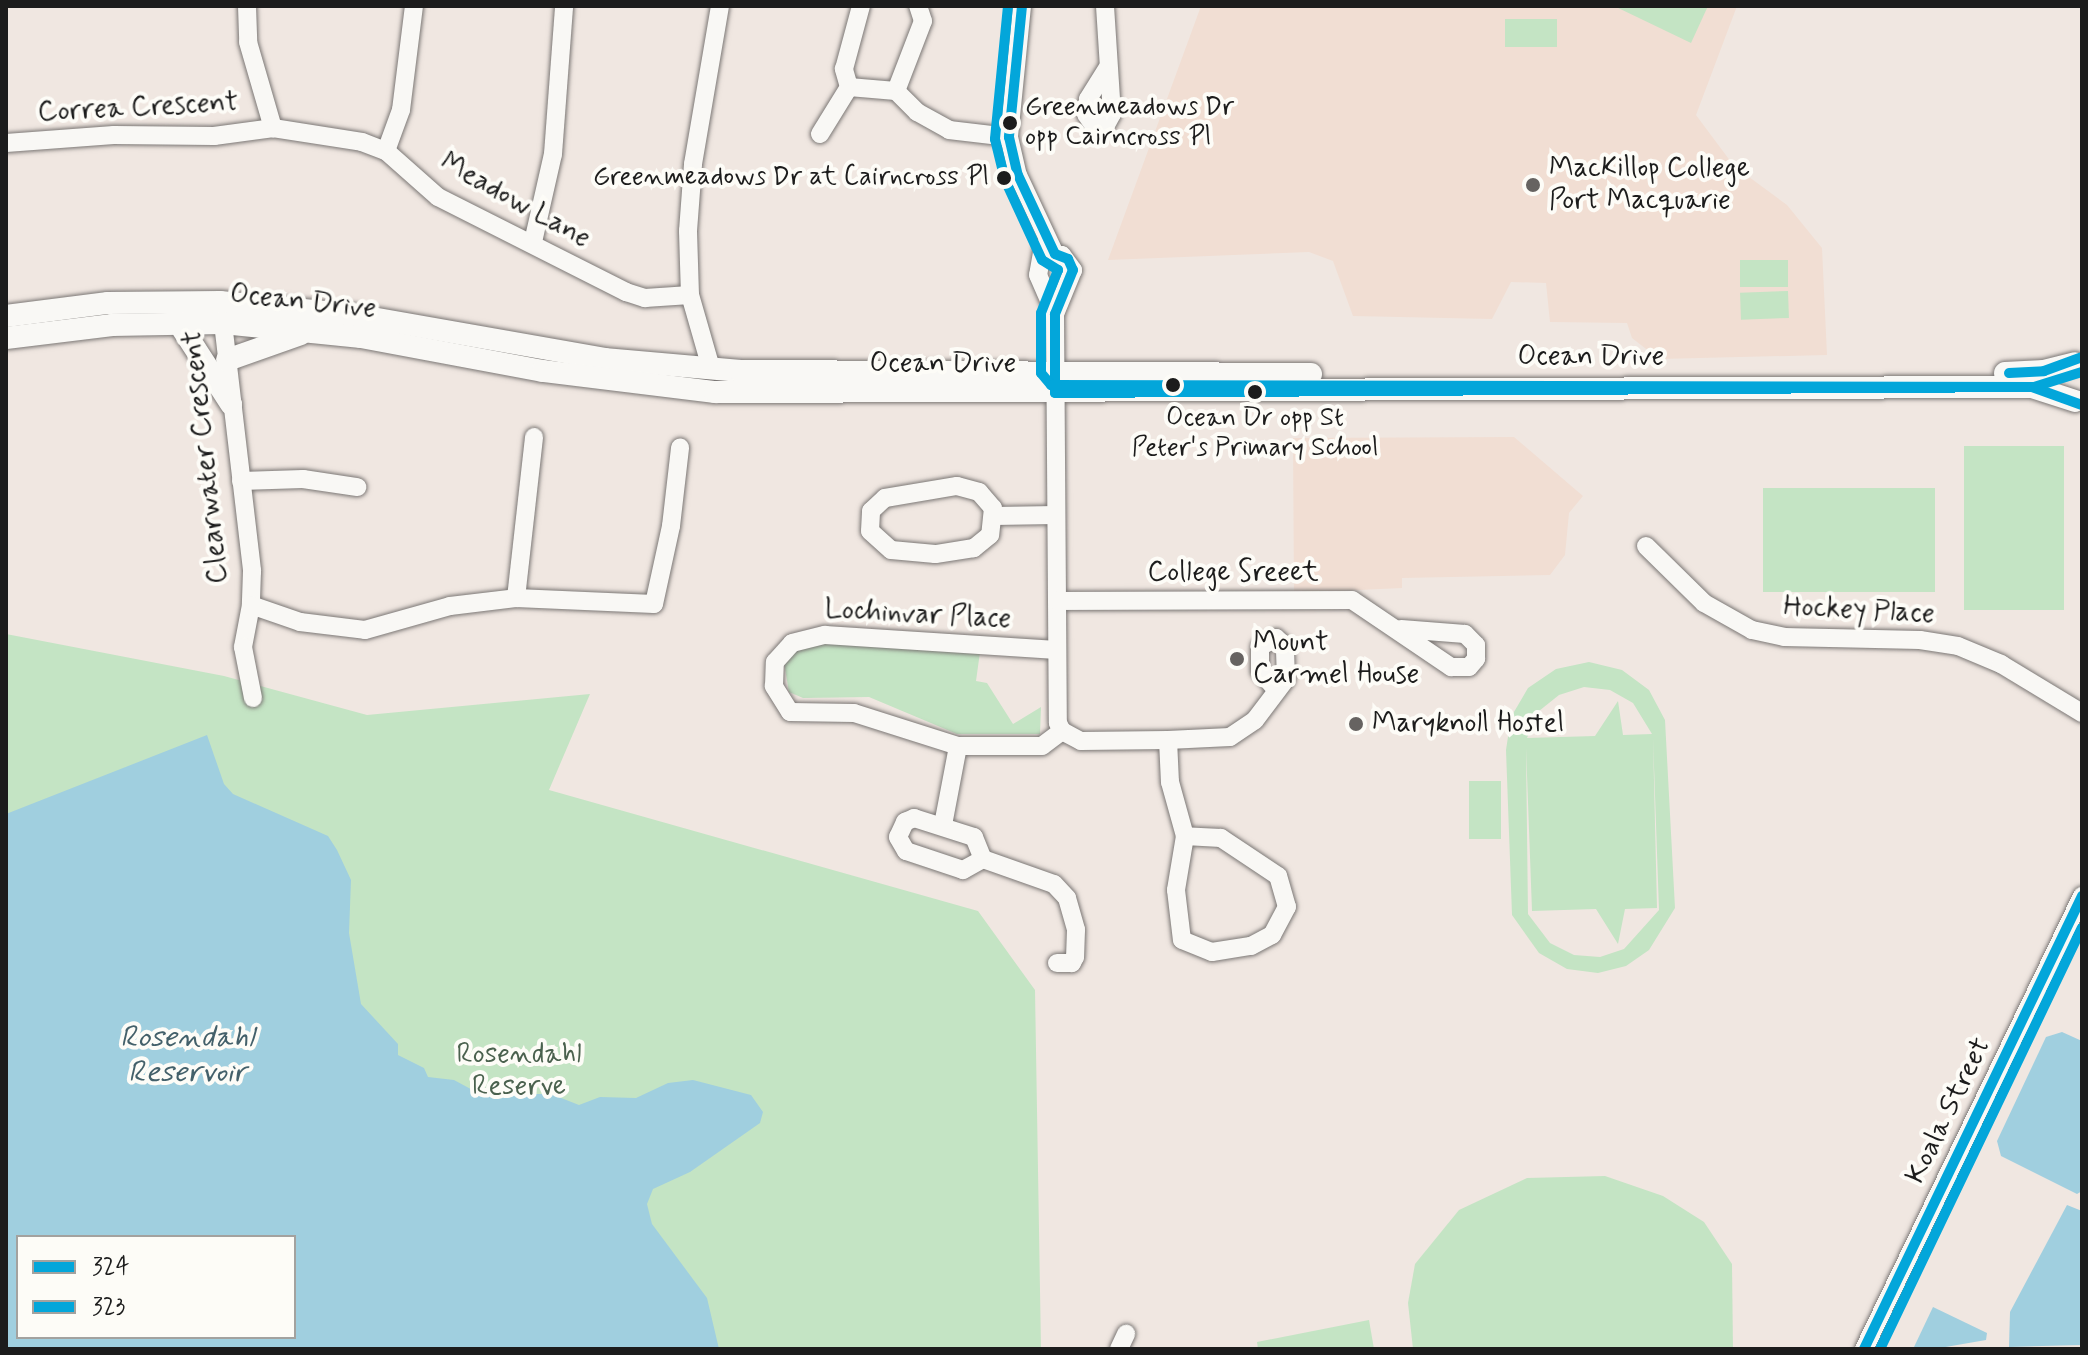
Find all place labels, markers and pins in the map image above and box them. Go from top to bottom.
place label: Greenmeadows Dr opp Cairncross Pl [1025,92,1234,154]
marker: Greenmeadows Dr opp Cairncross Pl [1002,115,1018,131]
place label: MacKillop College Port Macquarie [1549,152,1750,218]
place label: Greenmeadows Dr at Cairncross Pl [587,162,989,194]
marker: Greenmeadows Dr at Cairncross Pl [996,170,1012,186]
marker: MacKillop College Port Macquarie [1524,176,1542,194]
unlabelled marker [1165,377,1181,393]
marker: Ocean Dr opp St Peter's Primary School [1247,384,1263,400]
place label: Ocean Dr opp St Peter's Primary School [1128,403,1382,464]
place label: Mount Carmel House [1253,626,1423,692]
marker: Mount Carmel House [1228,650,1246,668]
place label: Maryknoll Hostel [1372,707,1567,741]
marker: Maryknoll Hostel [1347,715,1365,733]

